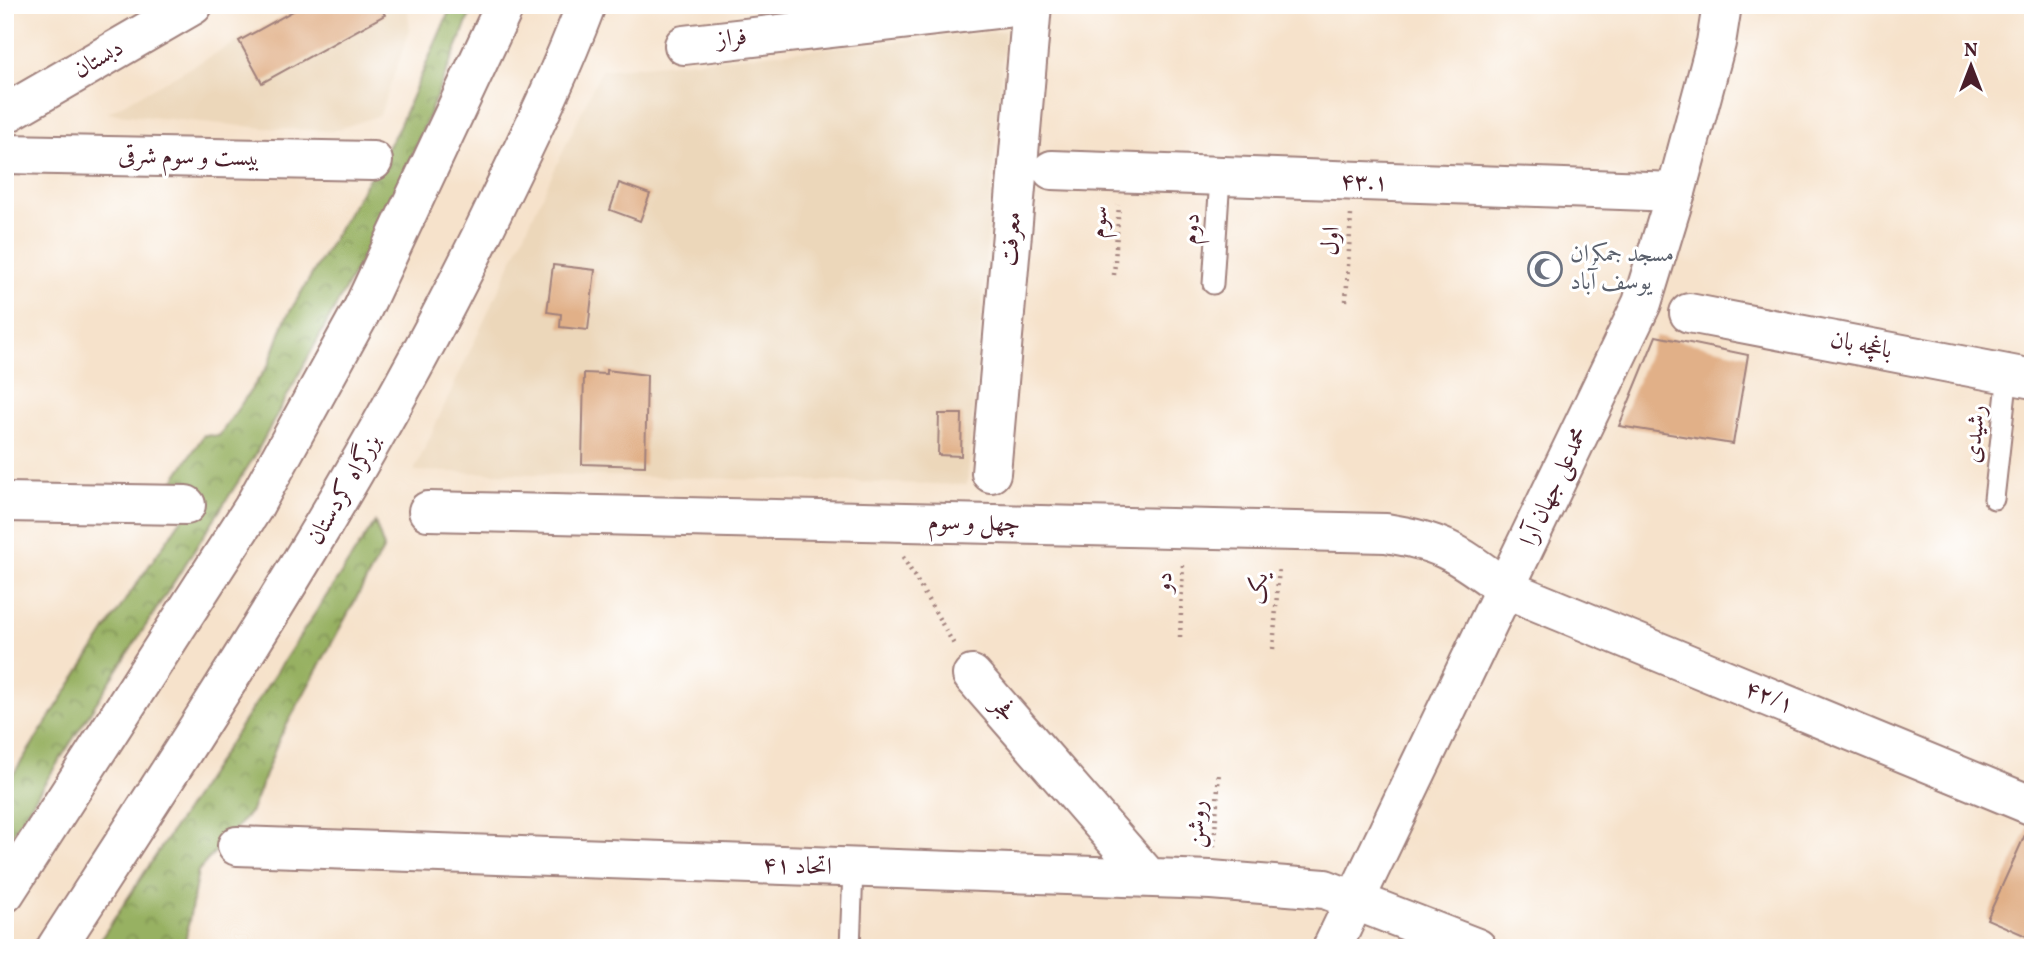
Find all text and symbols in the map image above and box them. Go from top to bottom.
street label: فراز [713,21,749,58]
street label: دبستان [68,32,130,88]
north arrow [1937,32,2007,102]
text: N [1964,38,1978,64]
street label: بیست و سوم شرقی [118,140,260,178]
street label: ۴۳.۱ [1340,165,1388,201]
street label: سوم [1082,204,1120,240]
street label: معرفت [993,210,1031,268]
street label: دوم [1174,212,1212,246]
street label: اول [1314,225,1350,257]
place label: مسجد جمکران یوسف آباد [1570,238,1674,300]
mosque icon: مسجد جمکران یوسف آباد [1526,250,1564,288]
street label: باغچه بان [1827,323,1895,369]
street label: رشیدی [1956,403,1996,465]
street label: محمدعلی جهان آرا [1513,422,1597,552]
street label: بزرگراه کردستان [299,428,390,552]
street label: چهل و سوم [927,506,1021,544]
street label: دو [1147,571,1183,596]
street label: یک [1242,571,1278,606]
street label: ۴۲/۱ [1739,673,1799,723]
street label: فجر [980,688,1024,730]
street label: روشن [1179,799,1217,849]
street label: اتحاد ۴۱ [762,849,832,885]

